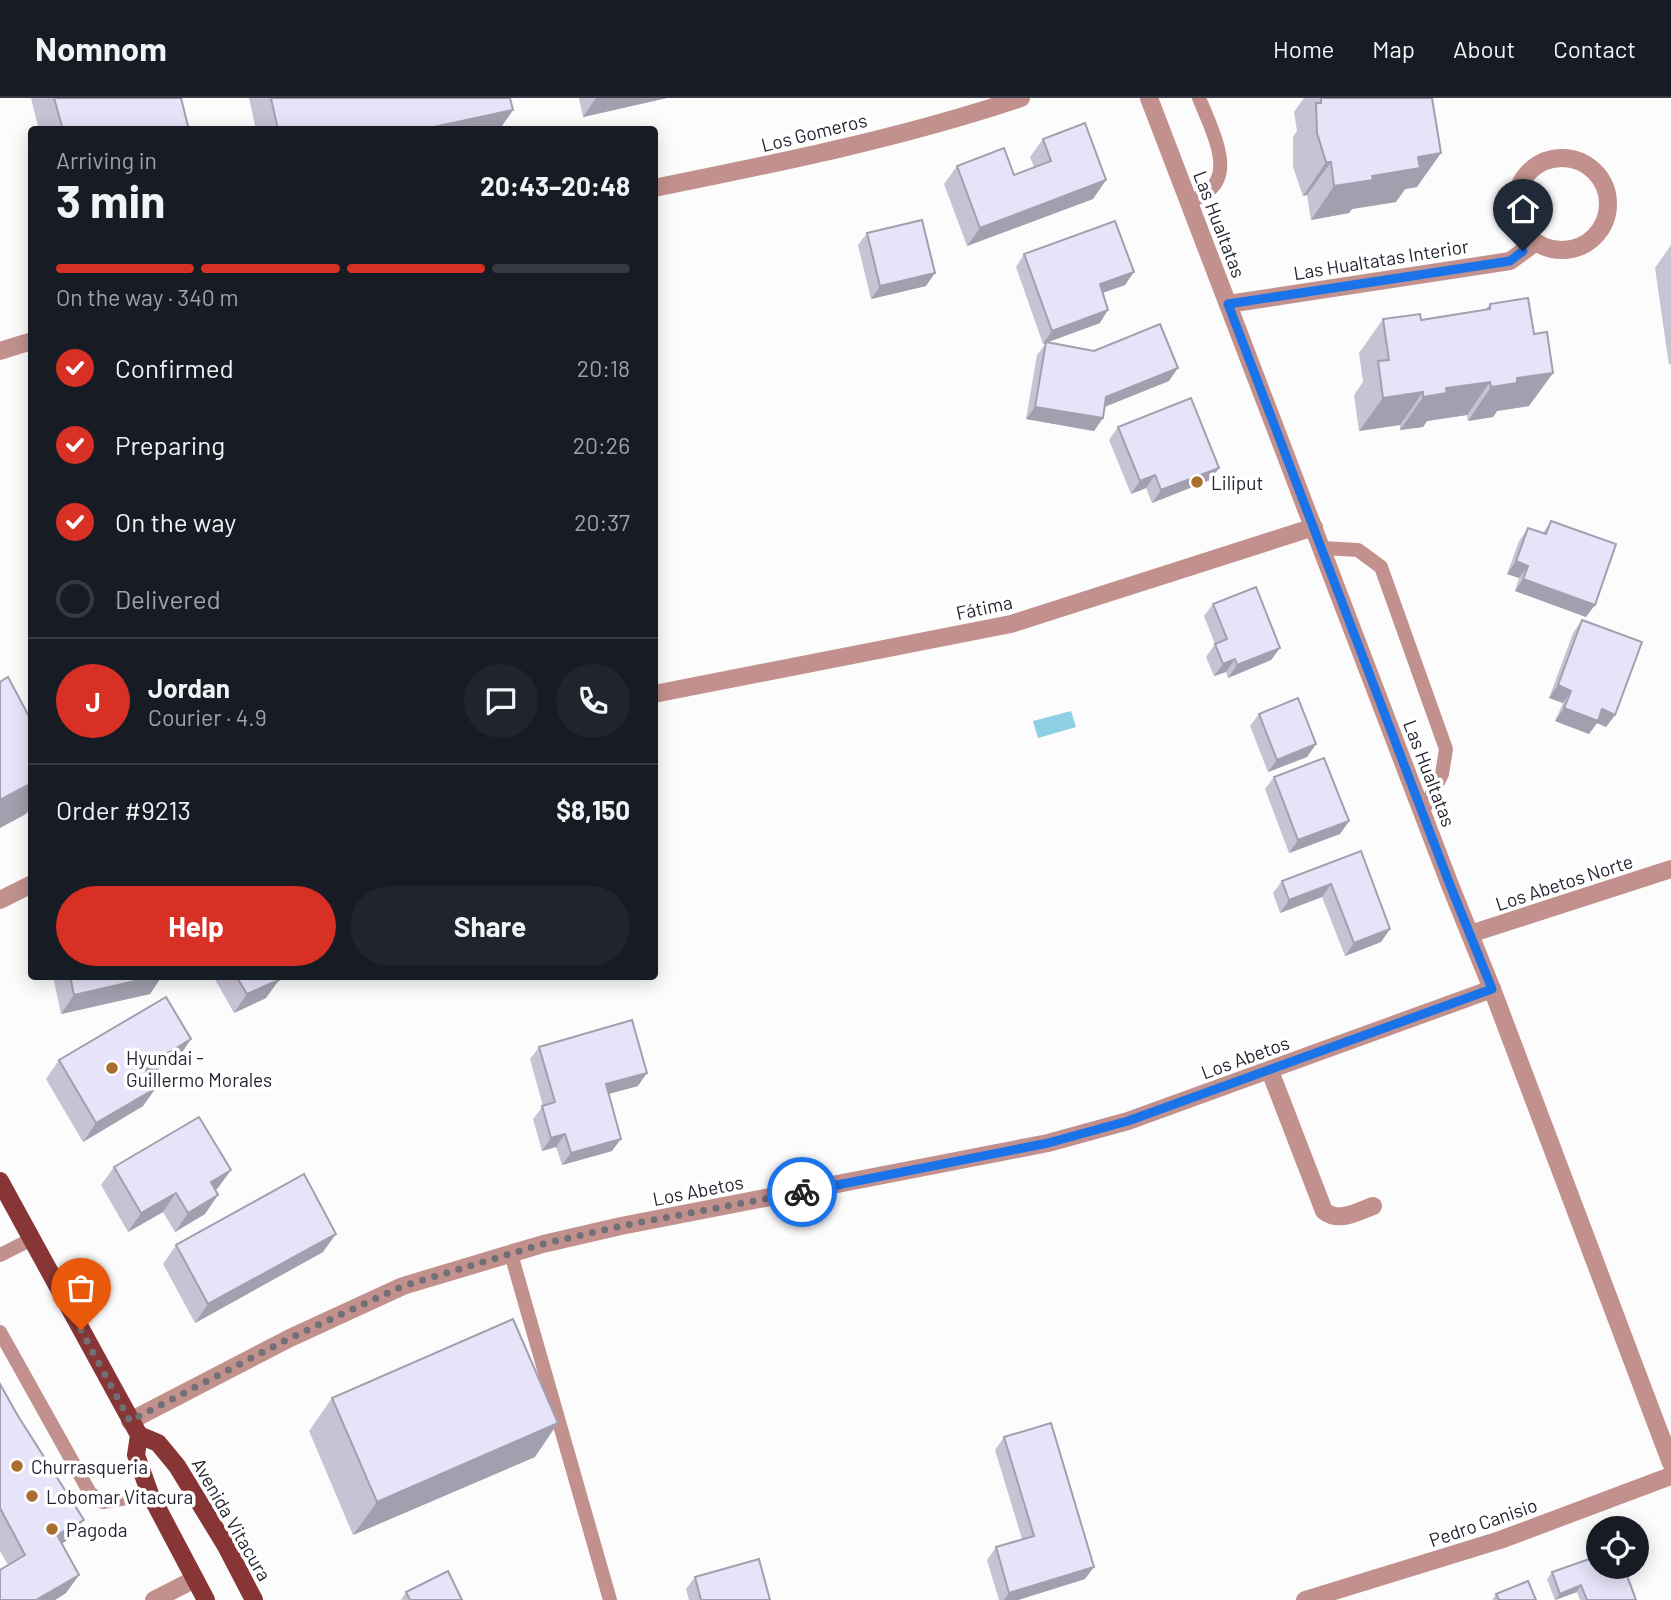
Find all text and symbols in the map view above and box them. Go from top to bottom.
text: Nomnom [35,28,167,68]
text: Home [1273,34,1334,63]
text: Map [1372,34,1415,63]
text: About [1453,34,1515,63]
text: Contact [1553,34,1636,63]
street label: Los Gomeros [759,108,869,156]
text: Arriving in [56,146,157,174]
street label: Las Hualtatas [1189,167,1251,281]
text: 20:43–20:48 [480,170,630,201]
text: 3 min [56,172,165,227]
pin [1493,179,1553,251]
icon: home [1504,190,1542,228]
street label: Las Hualtatas Interior [1292,234,1470,284]
text: On the way · 340 m [56,283,238,311]
icon: check [56,349,94,387]
text: Confirmed [115,352,234,383]
text: 20:18 [577,354,630,382]
icon: check [56,426,94,464]
text: Preparing [115,429,225,460]
text: 20:26 [573,431,630,459]
place label: Liliput [1211,471,1263,494]
marker: Liliput [1189,474,1205,490]
icon: check [56,503,94,541]
text: On the way [115,506,236,537]
text: 20:37 [574,508,630,536]
text: Delivered [115,583,221,614]
street label: Fátima [954,590,1014,624]
button: chat [464,664,538,738]
button: phone [556,664,630,738]
text: Jordan [148,672,230,703]
text: J [85,686,101,717]
text: Courier · 4.9 [148,703,267,731]
street label: Las Hualtatas [1399,716,1461,830]
text: Order #9213 [56,794,191,825]
text: $8,150 [556,794,630,825]
street label: Los Abetos Norte [1492,849,1636,915]
button: Help [56,886,336,966]
button: Share [350,886,630,966]
street label: Los Abetos [1198,1030,1292,1084]
place label: Hyundai - Guillermo Morales [126,1046,272,1091]
marker: Hyundai - Guillermo Morales [104,1060,120,1076]
courier [767,1157,837,1227]
street label: Los Abetos [651,1170,745,1210]
icon: bike [783,1173,821,1211]
pin [51,1258,111,1330]
icon: bag [62,1269,100,1307]
street label: Avenida Vitacura [188,1453,276,1585]
place label: Churrasqueria [31,1455,148,1478]
marker: Churrasqueria [9,1458,25,1474]
place label: Lobomar Vitacura [46,1485,193,1508]
marker: Lobomar Vitacura [24,1488,40,1504]
street label: Pedro Canisio [1426,1493,1540,1551]
map controls [1586,1516,1649,1579]
button: locate [1586,1516,1649,1579]
place label: Pagoda [66,1518,128,1541]
marker: Pagoda [44,1521,60,1537]

